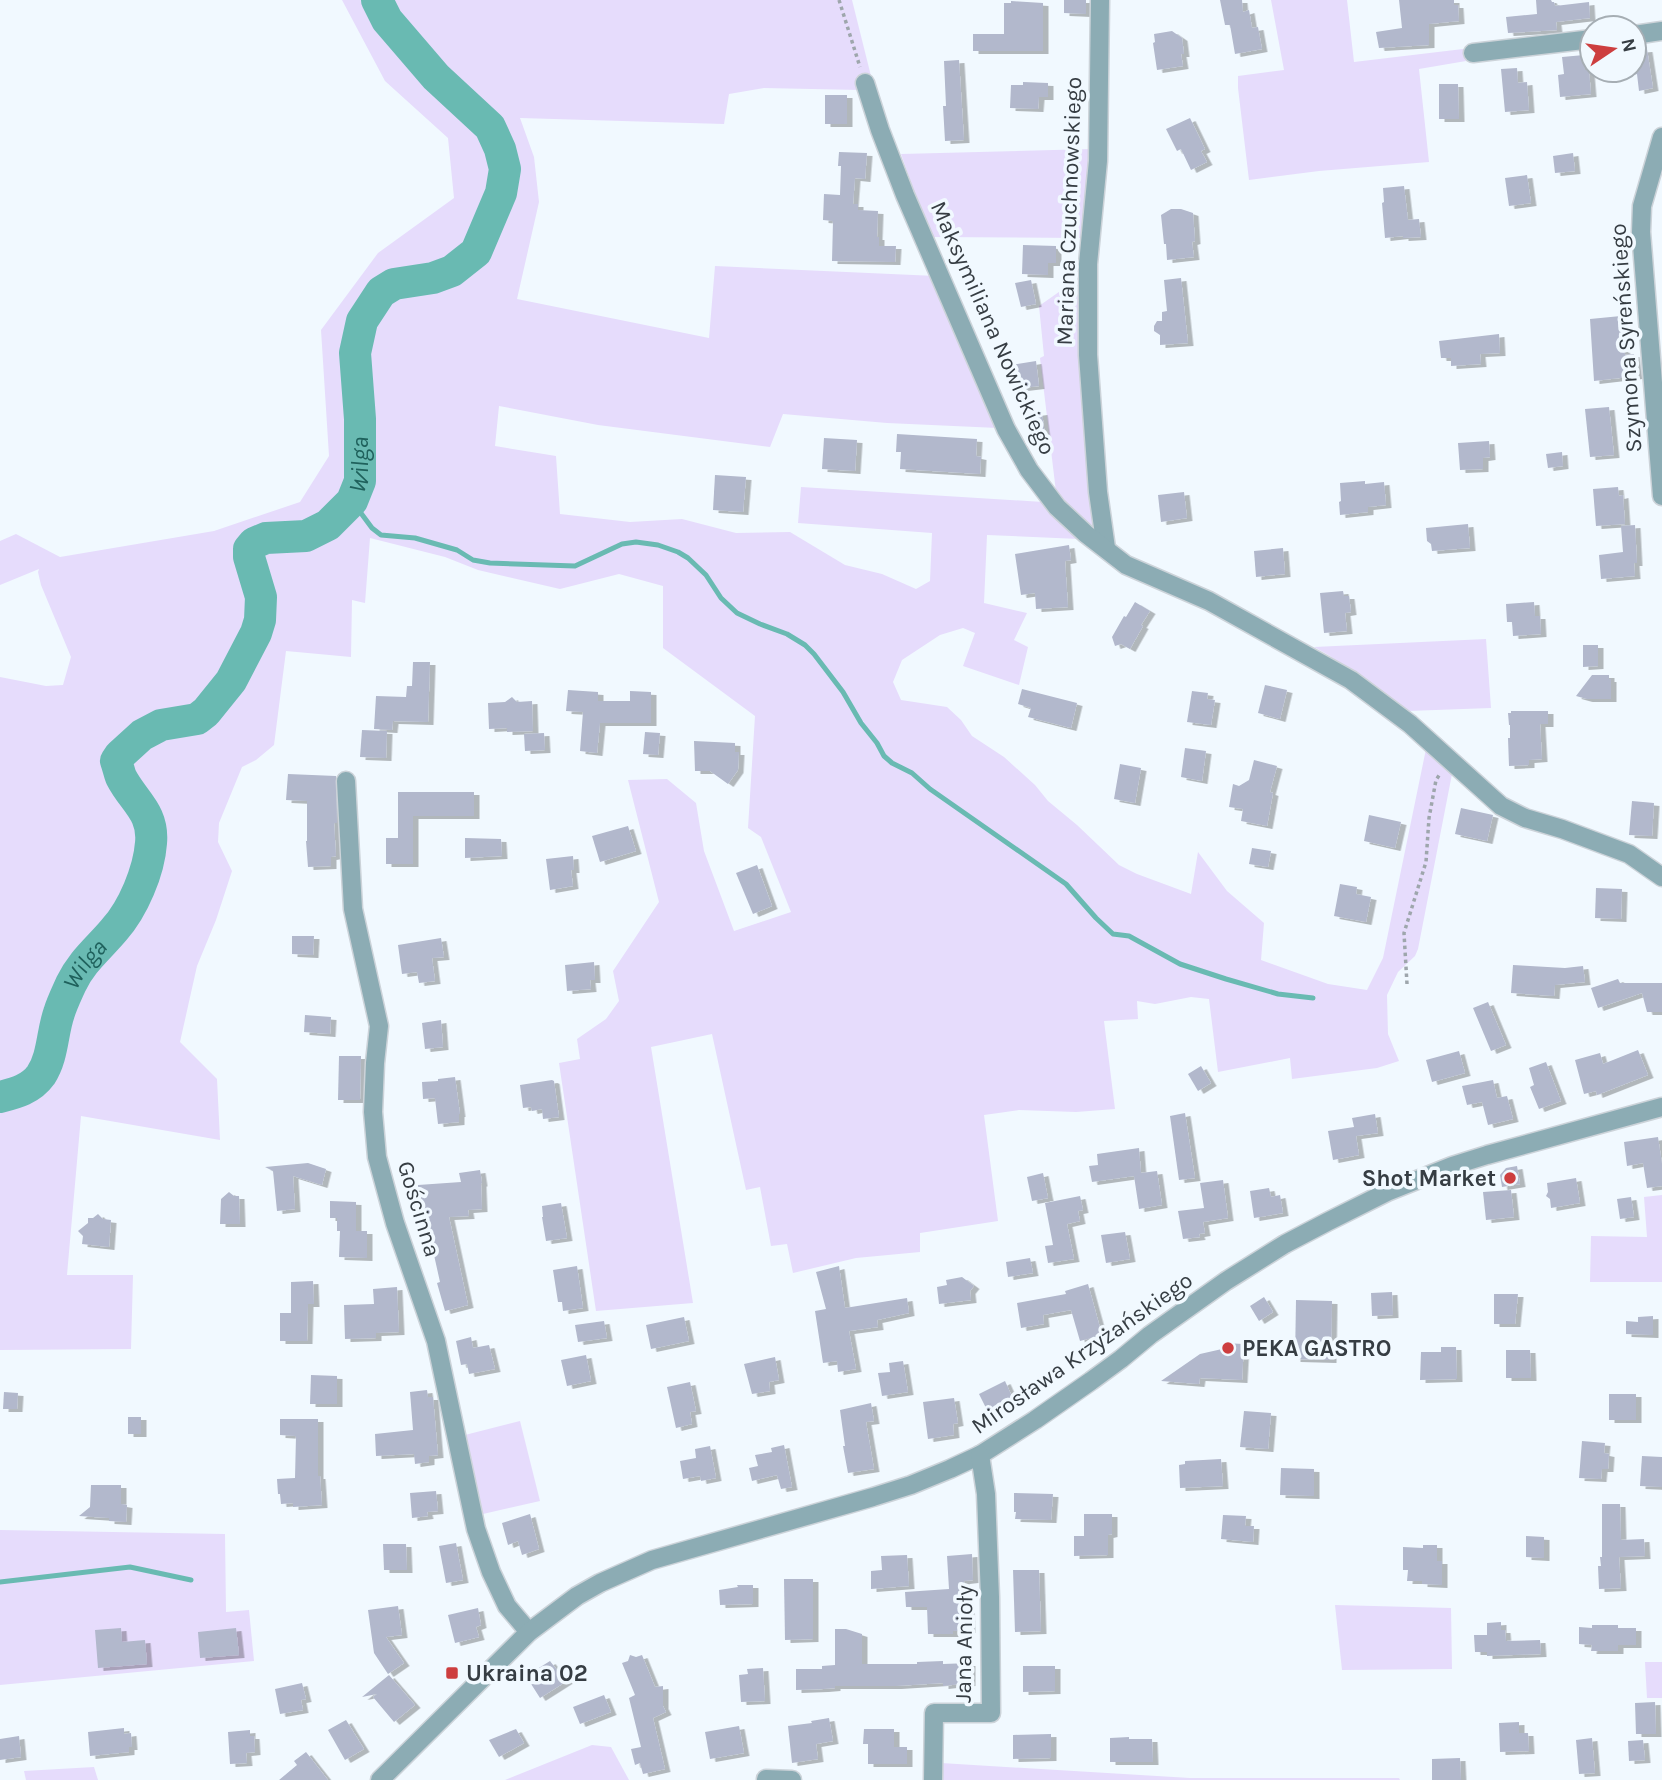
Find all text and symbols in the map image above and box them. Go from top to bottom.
north arrow [1578,14,1648,84]
text: N [1616,36,1641,55]
street label: Mariana Czuchnowskiego [1051,76,1087,346]
street label: Maksymiliana Nowickiego [925,197,1061,459]
street label: Szymona Syreńskiego [1605,223,1647,453]
water label: Wilga [343,437,376,497]
water label: Wilga [57,933,113,994]
street label: Gościnna [392,1158,446,1260]
place label: Shot Market [1362,1165,1496,1192]
marker: Shot Market [1502,1170,1518,1186]
street label: Mirosława Krzyżańskiego [966,1266,1198,1440]
place label: PEKA GASTRO [1242,1335,1391,1362]
marker: PEKA GASTRO [1220,1340,1236,1356]
street label: Jana Anioły [949,1585,979,1703]
place label: Ukraina 02 [466,1660,588,1687]
marker: Ukraina 02 [444,1665,460,1681]

